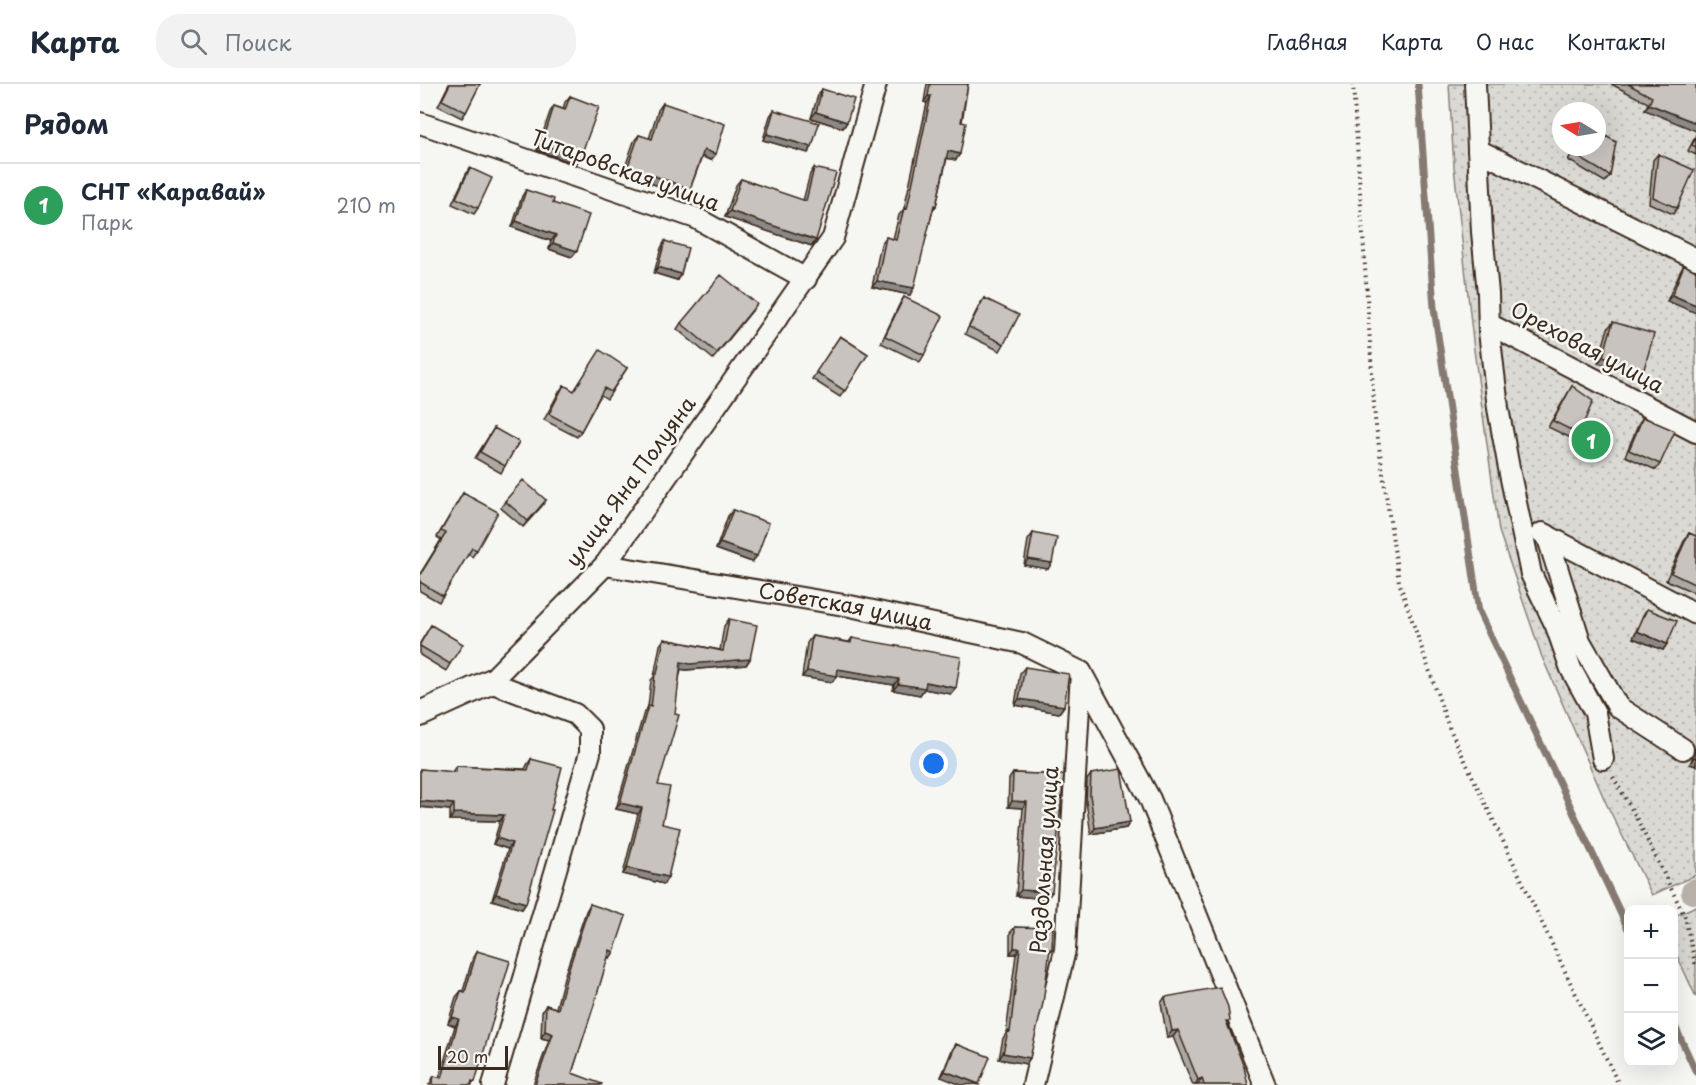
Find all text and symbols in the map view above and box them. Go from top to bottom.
search box [156,14,576,68]
text: Карта [30,20,120,63]
icon: search [177,25,210,58]
text: Поиск [225,25,292,58]
text: Главная [1267,25,1348,57]
text: Карта [1381,25,1443,57]
text: О нас [1476,25,1534,57]
text: Контакты [1567,25,1666,57]
north arrow [1552,102,1606,156]
text: Рядом [24,104,109,143]
street label: Титаровская улица [527,120,725,218]
text: СНТ «Каравай» [81,174,265,207]
text: 1 [39,190,48,220]
text: 210 m [337,190,396,220]
text: Парк [81,207,133,237]
street label: Ореховая улица [1505,292,1671,401]
street label: улица Яна Полуяна [556,389,702,573]
pin: 1 [1572,418,1610,462]
street label: Советская улица [756,573,936,637]
your location [919,749,948,778]
street label: Раздольная улица [1021,764,1066,955]
map controls [1624,905,1678,1067]
button: + [1624,905,1678,959]
button: − [1624,959,1678,1013]
button: layers [1624,1013,1678,1067]
scale bar [438,1043,508,1070]
text: 20 m [447,1044,488,1068]

